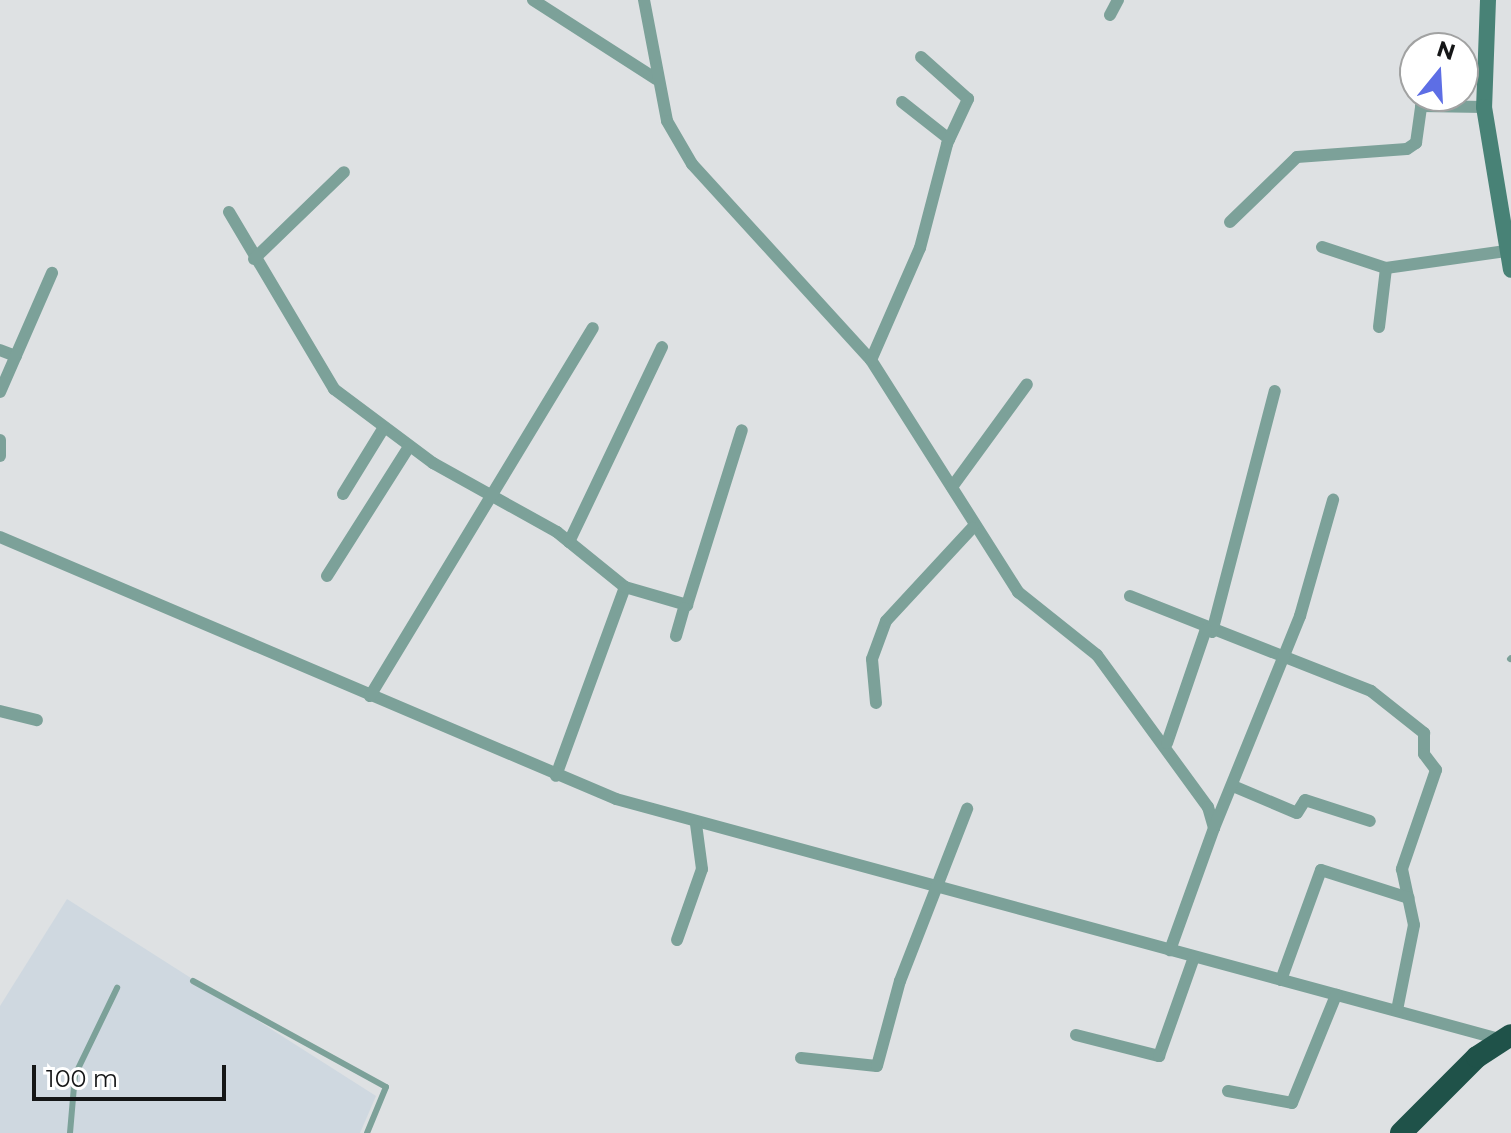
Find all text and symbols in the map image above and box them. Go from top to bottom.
north arrow [1399,32,1479,112]
text: N [1433,35,1459,66]
scale bar [36,1049,230,1099]
text: 100 m [46,1064,118,1093]

